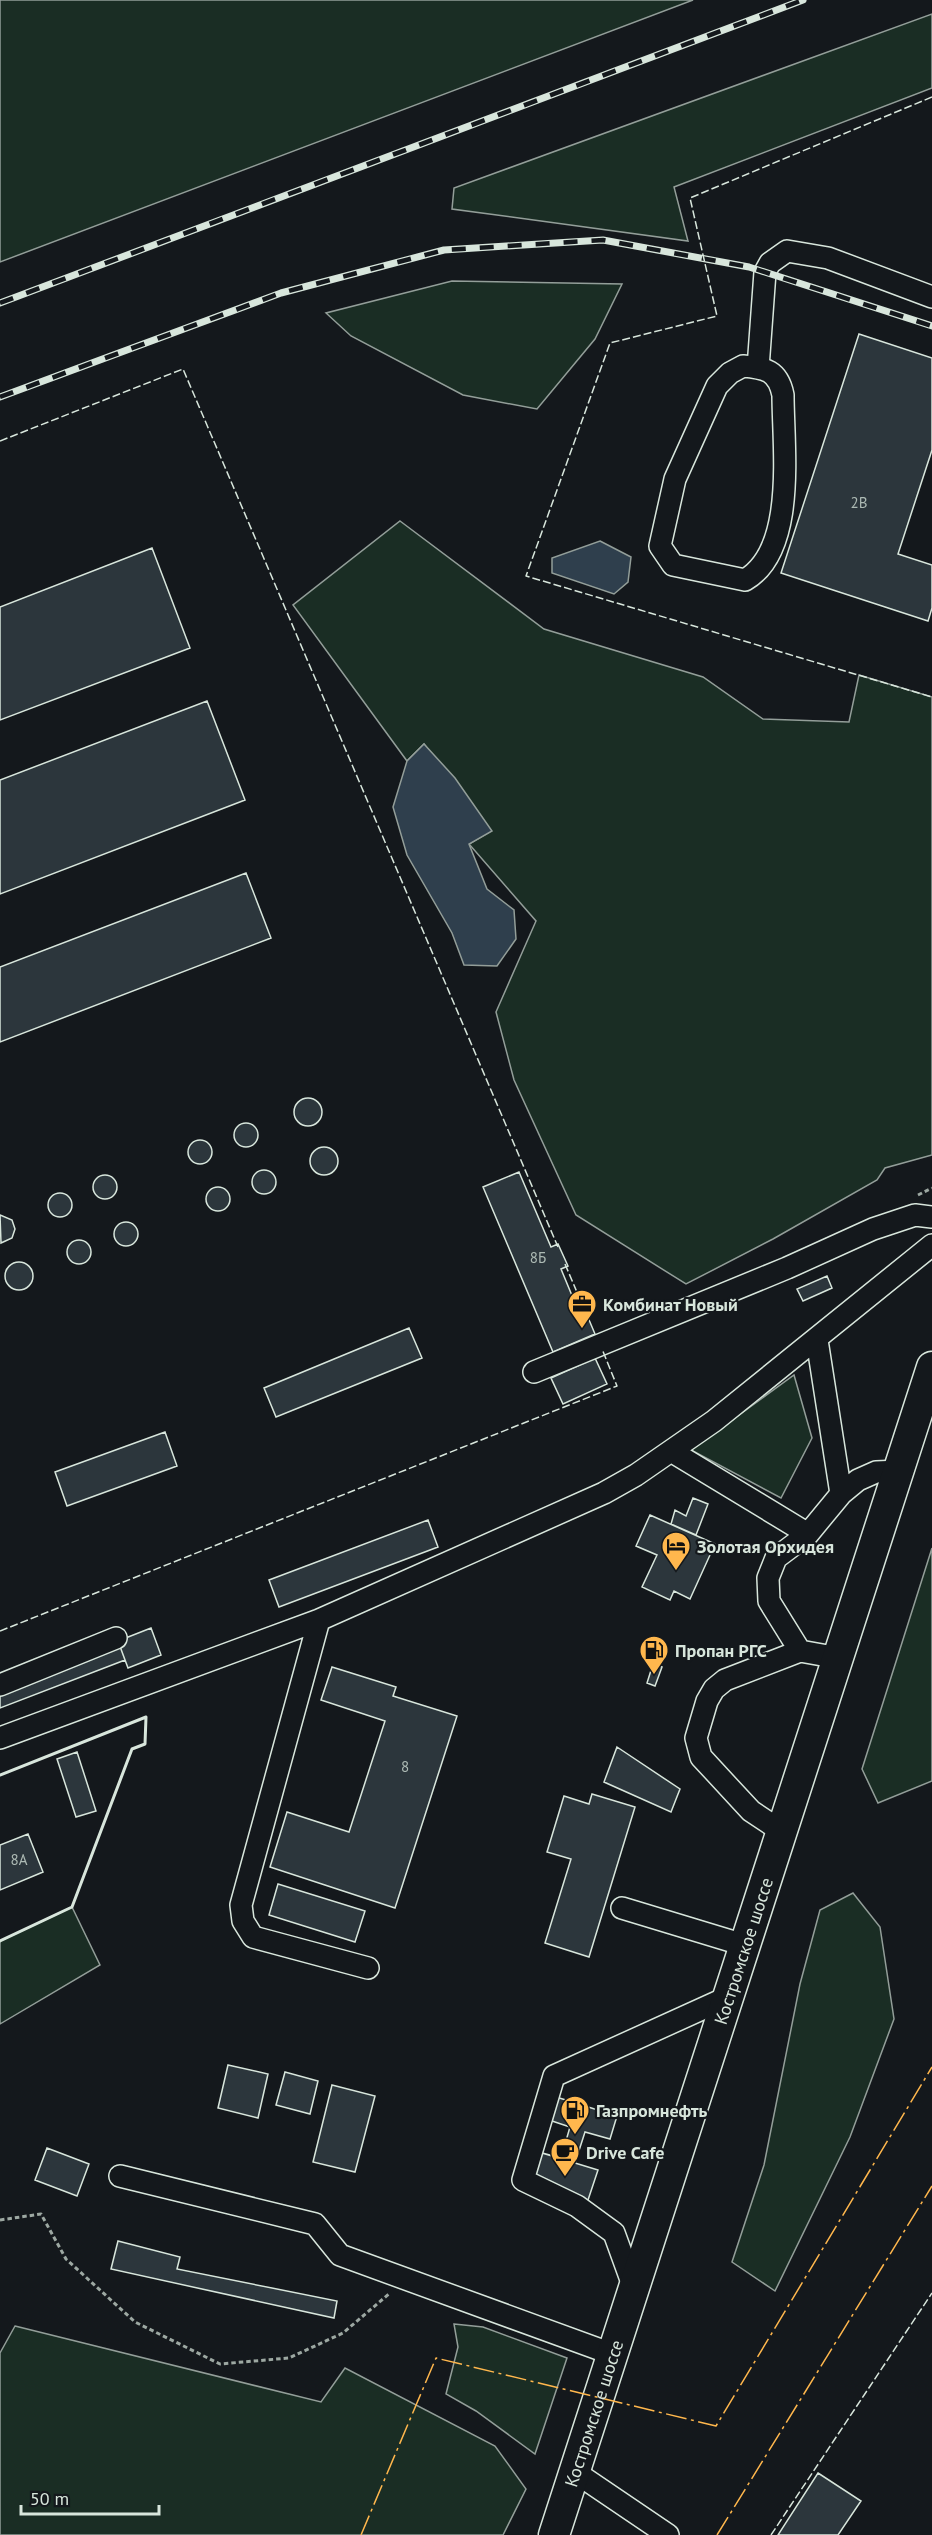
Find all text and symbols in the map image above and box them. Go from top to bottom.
house number: 2В [851,493,867,512]
house number: 8Б [530,1248,546,1267]
office icon: Комбинат Новый [566,1288,598,1330]
place label: Комбинат Новый [603,1293,738,1316]
hotel icon: Золотая Орхидея [660,1530,692,1572]
place label: Золотая Орхидея [697,1535,834,1558]
fuel station icon: Пропан РГС [638,1634,670,1676]
place label: Пропан РГС [675,1639,767,1662]
house number: 8 [401,1757,409,1776]
house number: 8А [11,1850,28,1869]
street label: Костромское шоссе [709,1874,778,2027]
fuel station icon: Газпромнефть [559,2094,591,2136]
place label: Газпромнефть [596,2099,707,2122]
cafe icon: Drive Cafe [549,2136,581,2178]
place label: Drive Cafe [586,2141,664,2164]
street label: Костромское шоссе [559,2337,628,2490]
scale bar [21,2478,159,2516]
text: 50 m [30,2487,69,2510]

